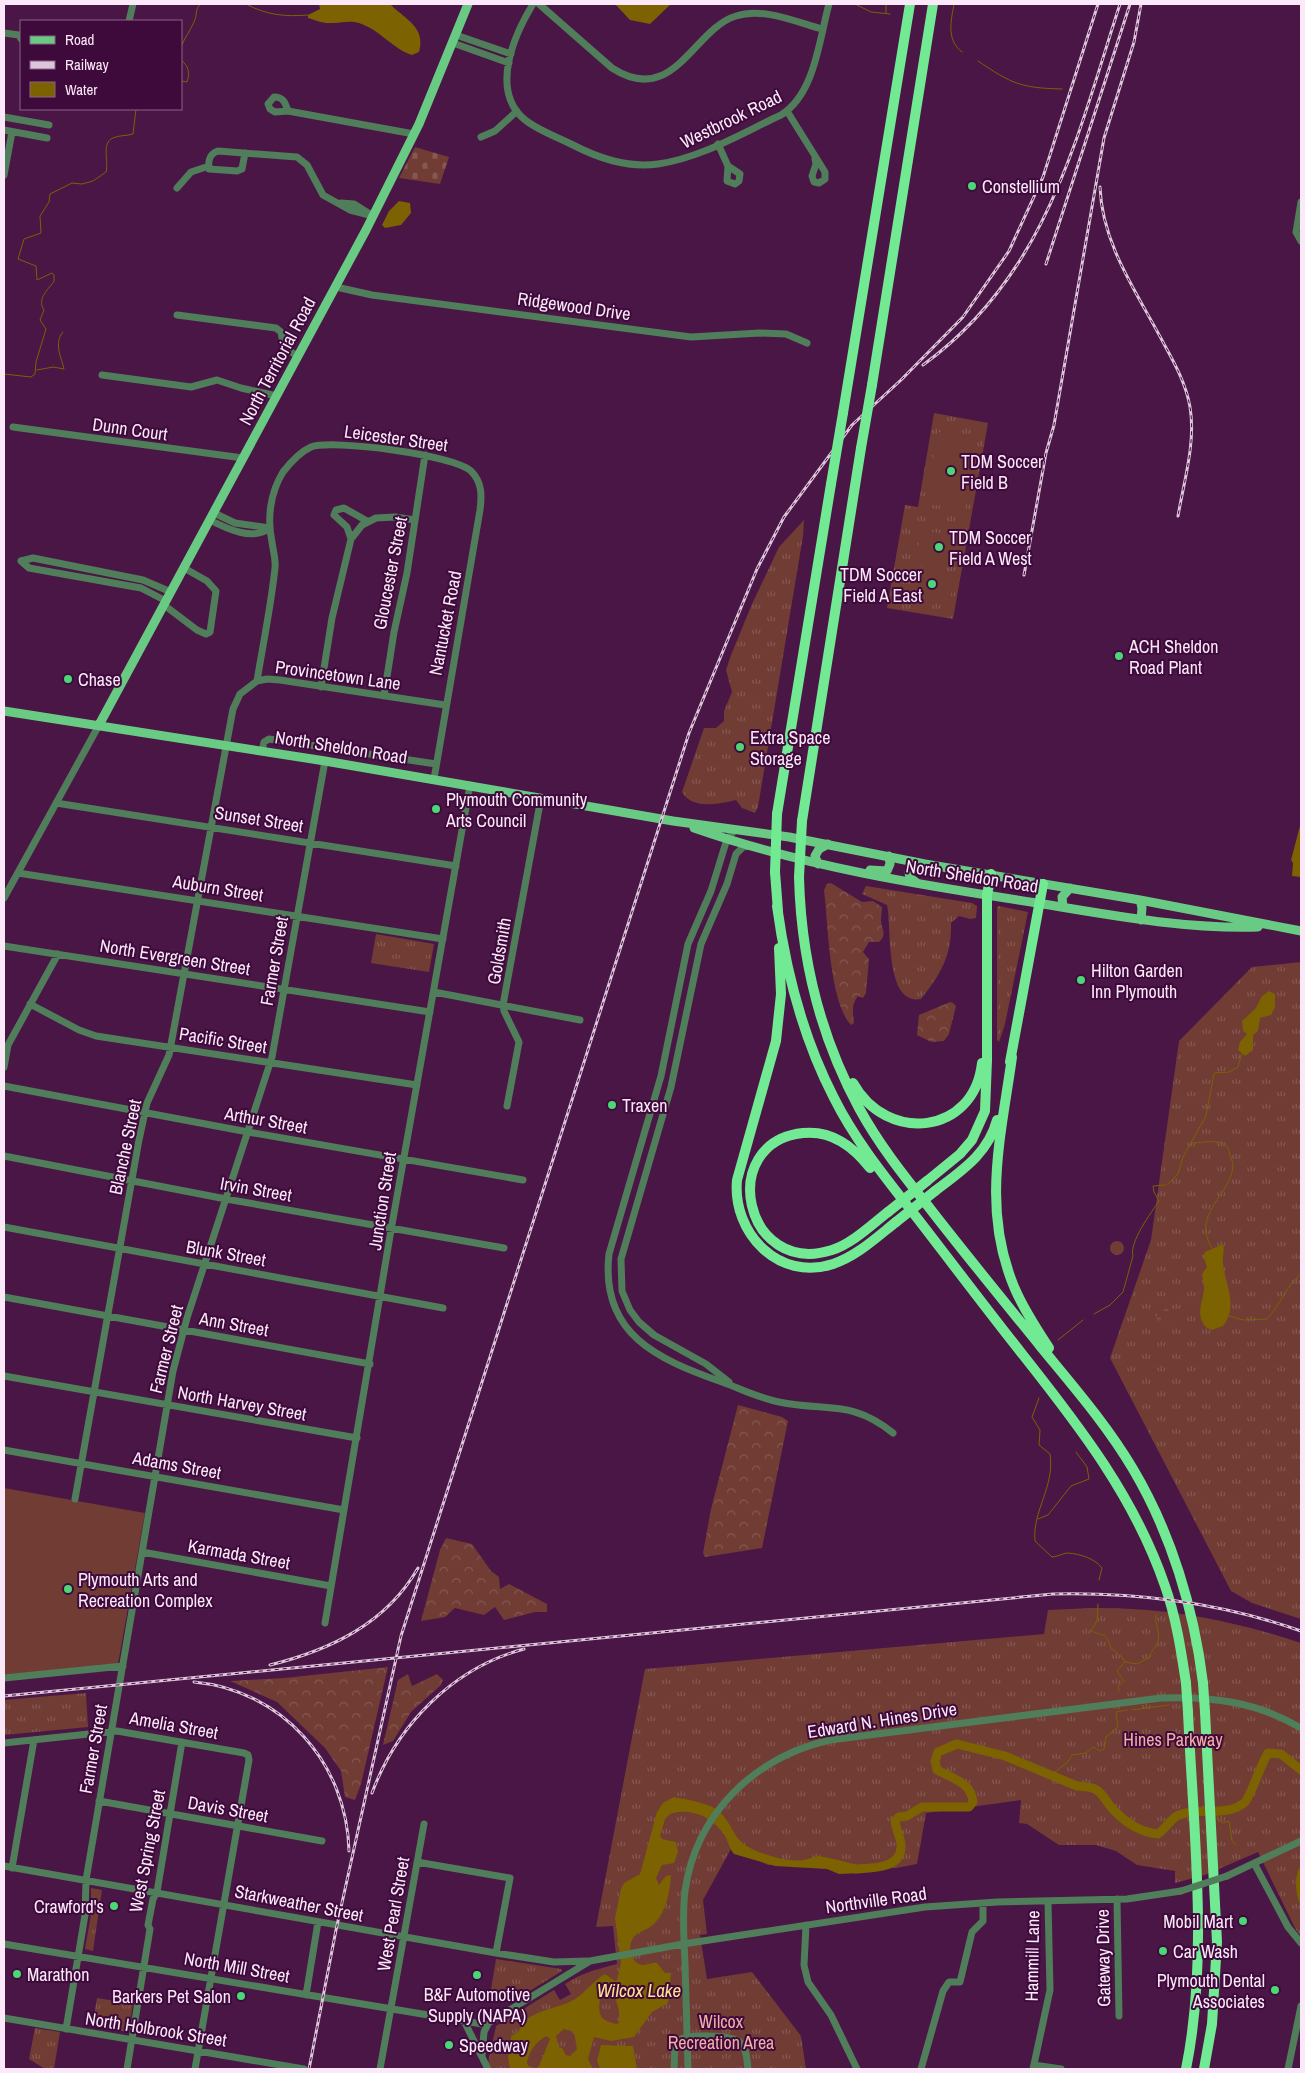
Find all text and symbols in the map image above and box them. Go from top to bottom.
legend [20,20,182,110]
text: Road [65,29,94,50]
text: Railway [65,54,110,75]
text: Water [65,79,97,100]
street label: Westbrook Road [676,84,786,154]
place label: Constellium [982,174,1060,199]
marker: Constellium [966,180,978,192]
street label: Ridgewood Drive [516,286,632,326]
street label: North Territorial Road [233,293,321,429]
street label: Dunn Court [91,411,169,447]
street label: Leicester Street [343,418,449,458]
place label: TDM Soccer Field B [961,449,1043,495]
marker: TDM Soccer Field B [945,465,957,477]
street label: Gloucester Street [367,514,413,632]
place label: TDM Soccer Field A West [949,525,1032,571]
marker: TDM Soccer Field A West [933,541,945,553]
place label: TDM Soccer Field A East [840,562,922,608]
street label: Nantucket Road [423,569,467,677]
marker: TDM Soccer Field A East [926,578,938,590]
place label: ACH Sheldon Road Plant [1128,634,1218,680]
marker: ACH Sheldon Road Plant [1113,650,1125,662]
street label: Provincetown Lane [274,654,402,696]
place label: Chase [78,667,121,692]
marker: Chase [62,673,74,685]
street label: North Sheldon Road [273,724,409,770]
place label: Extra Space Storage [750,725,830,771]
marker: Extra Space Storage [734,741,746,753]
place label: Plymouth Community Arts Council [445,787,588,833]
street label: Sunset Street [213,800,305,838]
marker: Plymouth Community Arts Council [430,803,442,815]
street label: North Sheldon Road [904,853,1040,899]
street label: Auburn Street [170,868,265,907]
street label: Farmer Street [254,914,294,1008]
street label: Goldsmith [481,916,517,986]
street label: North Evergreen Street [98,933,252,981]
place label: Hilton Garden Inn Plymouth [1091,958,1183,1004]
marker: Hilton Garden Inn Plymouth [1075,974,1087,986]
street label: Pacific Street [177,1021,269,1059]
place label: Traxen [622,1093,667,1118]
street label: Blanche Street [103,1097,147,1197]
marker: Traxen [606,1099,618,1111]
street label: Arthur Street [222,1100,309,1140]
street label: Junction Street [362,1150,402,1252]
street label: Irvin Street [218,1170,294,1208]
street label: Blunk Street [184,1234,268,1272]
street label: Farmer Street [143,1302,189,1396]
street label: Ann Street [196,1305,271,1342]
street label: North Harvey Street [176,1379,308,1427]
street label: Adams Street [130,1445,223,1485]
street label: Karmada Street [186,1533,292,1575]
place label: Plymouth Arts and Recreation Complex [78,1567,213,1613]
marker: Plymouth Arts and Recreation Complex [62,1583,74,1595]
street label: Edward N. Hines Drive [806,1696,958,1744]
street label: Farmer Street [73,1702,113,1796]
street label: Amelia Street [127,1705,220,1745]
park label: Hines Parkway [1123,1727,1223,1752]
street label: West Spring Street [123,1788,171,1914]
street label: Davis Street [186,1790,270,1828]
street label: West Pearl Street [371,1855,415,1973]
street label: Starkweather Street [233,1878,365,1928]
street label: Northville Road [824,1881,928,1919]
place label: Crawford's [34,1894,104,1919]
marker: Crawford's [108,1900,120,1912]
street label: Gateway Drive [1090,1909,1116,2007]
place label: Mobil Mart [1163,1909,1233,1934]
street label: Hammill Lane [1019,1910,1045,2002]
marker: Mobil Mart [1237,1915,1249,1927]
place label: Car Wash [1173,1939,1238,1964]
street label: North Mill Street [182,1945,292,1989]
marker: Car Wash [1157,1945,1169,1957]
place label: Marathon [27,1962,89,1987]
marker: Marathon [11,1968,23,1980]
place label: Plymouth Dental Associates [1157,1968,1265,2014]
marker: B&F Automotive Supply (NAPA) [471,1969,483,1981]
water label: Wilcox Lake [597,1977,681,2003]
place label: B&F Automotive Supply (NAPA) [424,1982,530,2028]
place label: Barkers Pet Salon [112,1984,231,2009]
marker: Plymouth Dental Associates [1269,1984,1281,1996]
marker: Barkers Pet Salon [235,1990,247,2002]
street label: North Holbrook Street [84,2005,228,2053]
park label: Wilcox Recreation Area [668,2009,774,2055]
place label: Speedway [459,2033,529,2058]
marker: Speedway [443,2039,455,2051]

